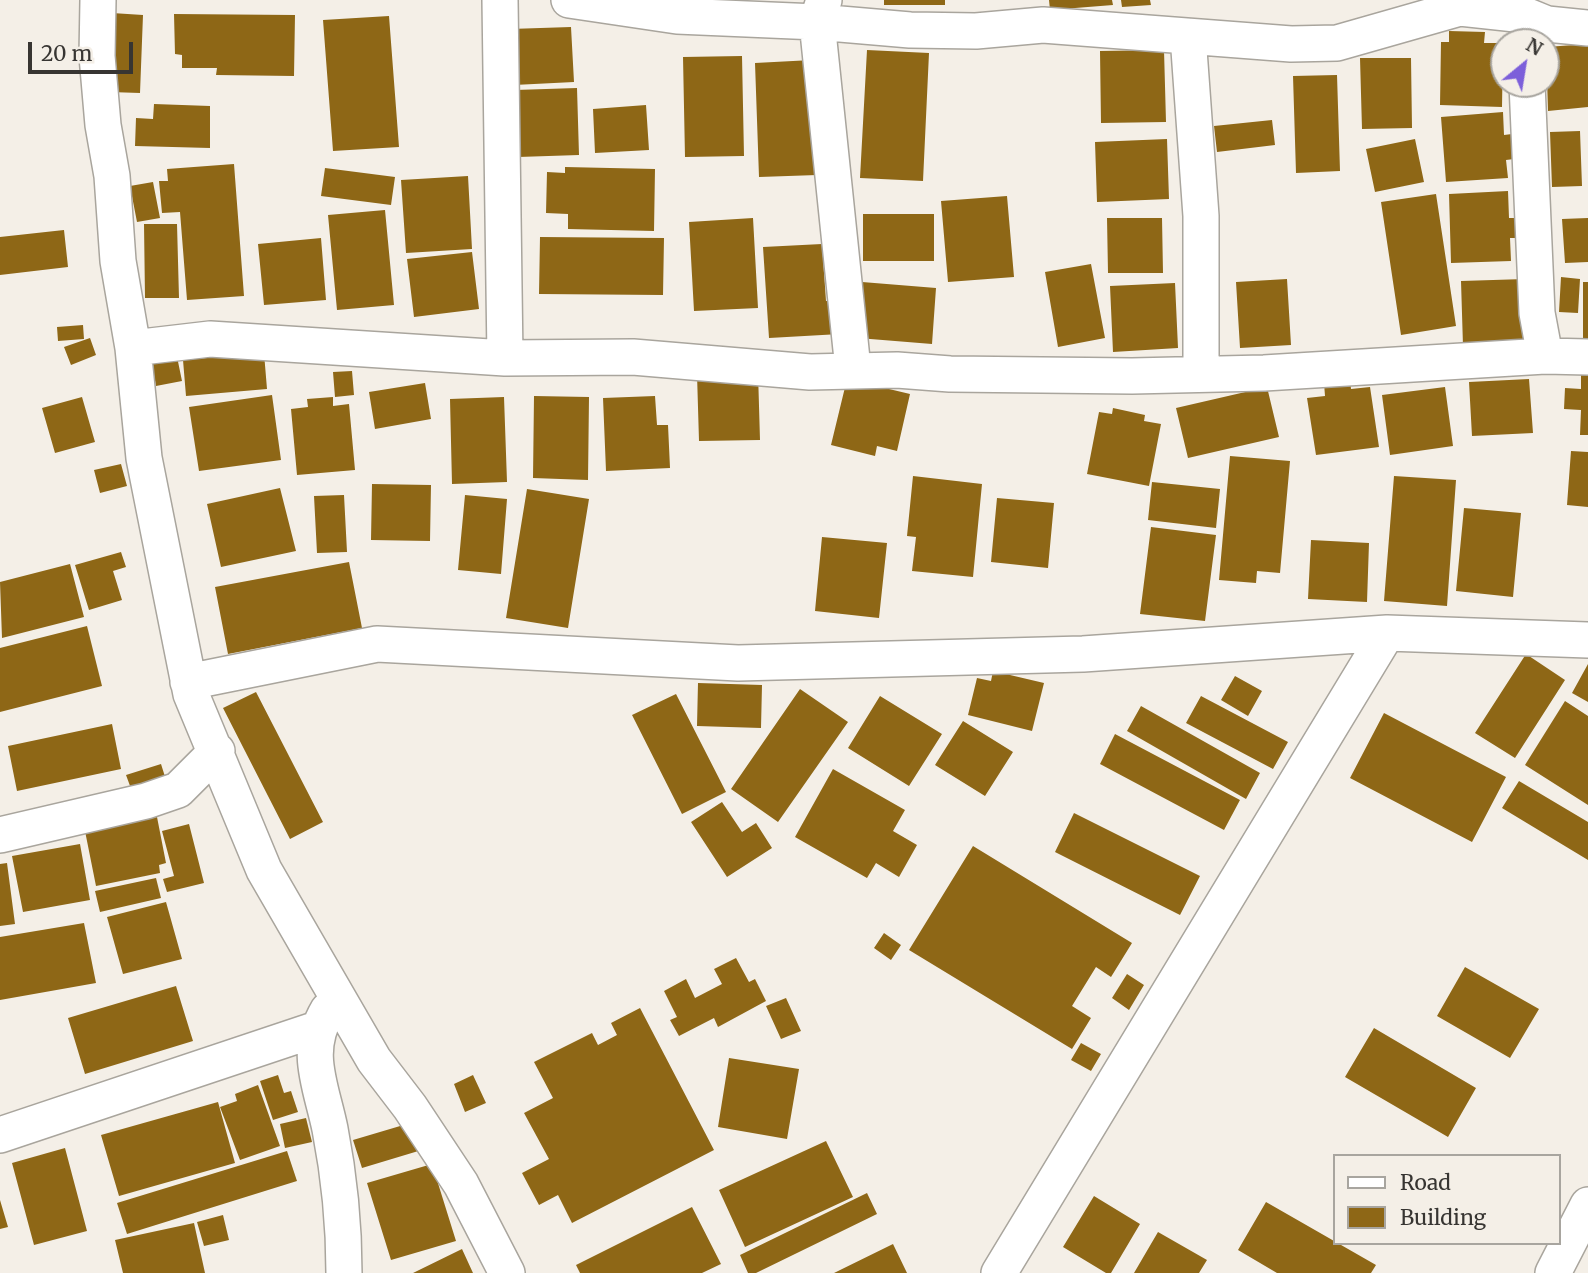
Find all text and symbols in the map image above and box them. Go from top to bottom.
scale bar [32,28,136,72]
north arrow [1490,28,1560,98]
text: N [1522,32,1547,61]
text: 20 m [41,40,92,67]
legend [1332,1154,1560,1245]
text: Road [1400,1169,1451,1196]
text: Building [1400,1204,1486,1231]

